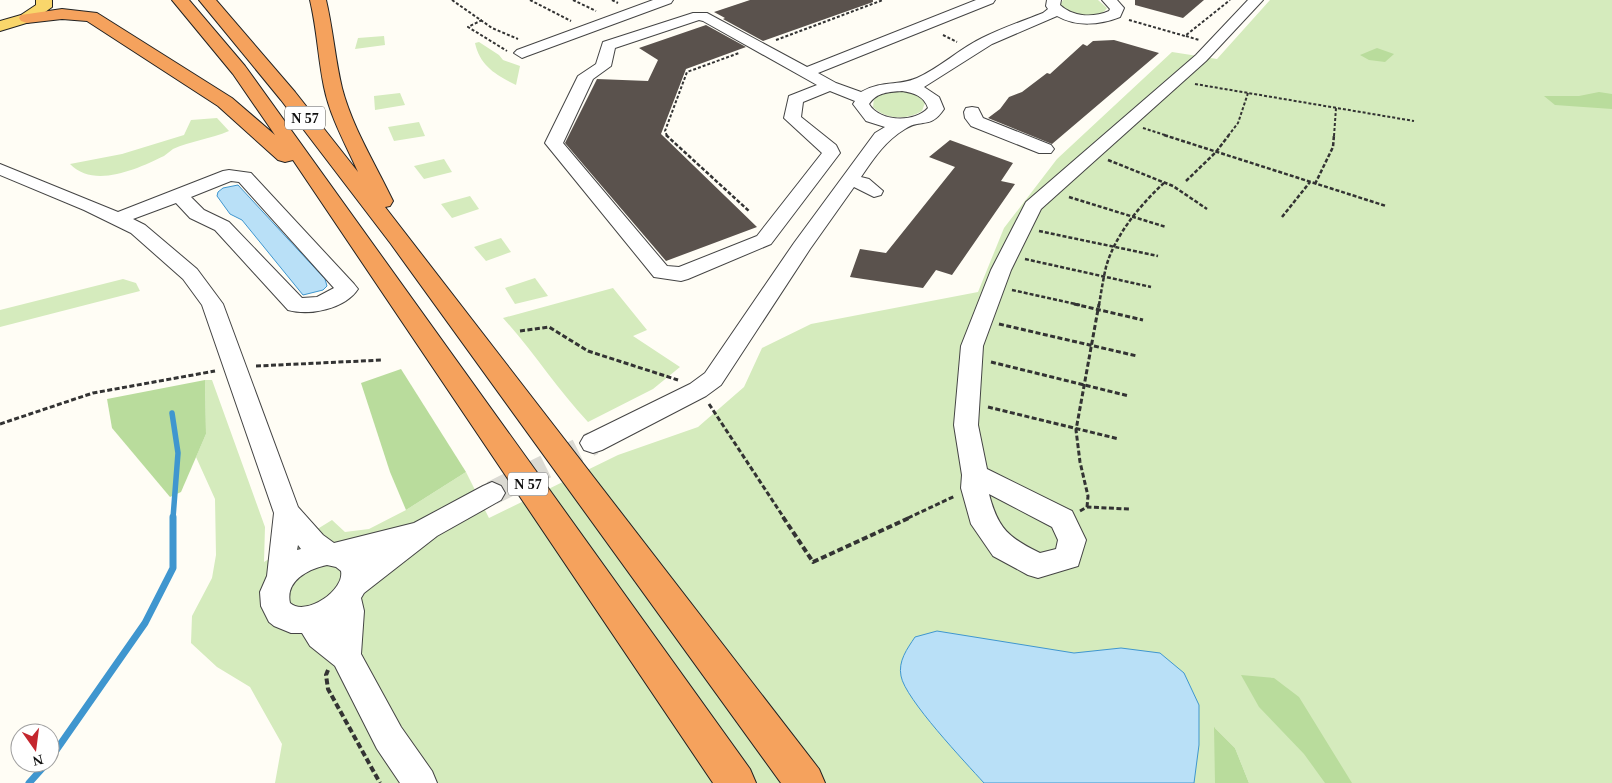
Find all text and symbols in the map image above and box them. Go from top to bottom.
road number: N 57 [285,106,325,130]
road number: N 57 [508,472,548,496]
north arrow [10,723,60,773]
text: N [31,752,45,769]

